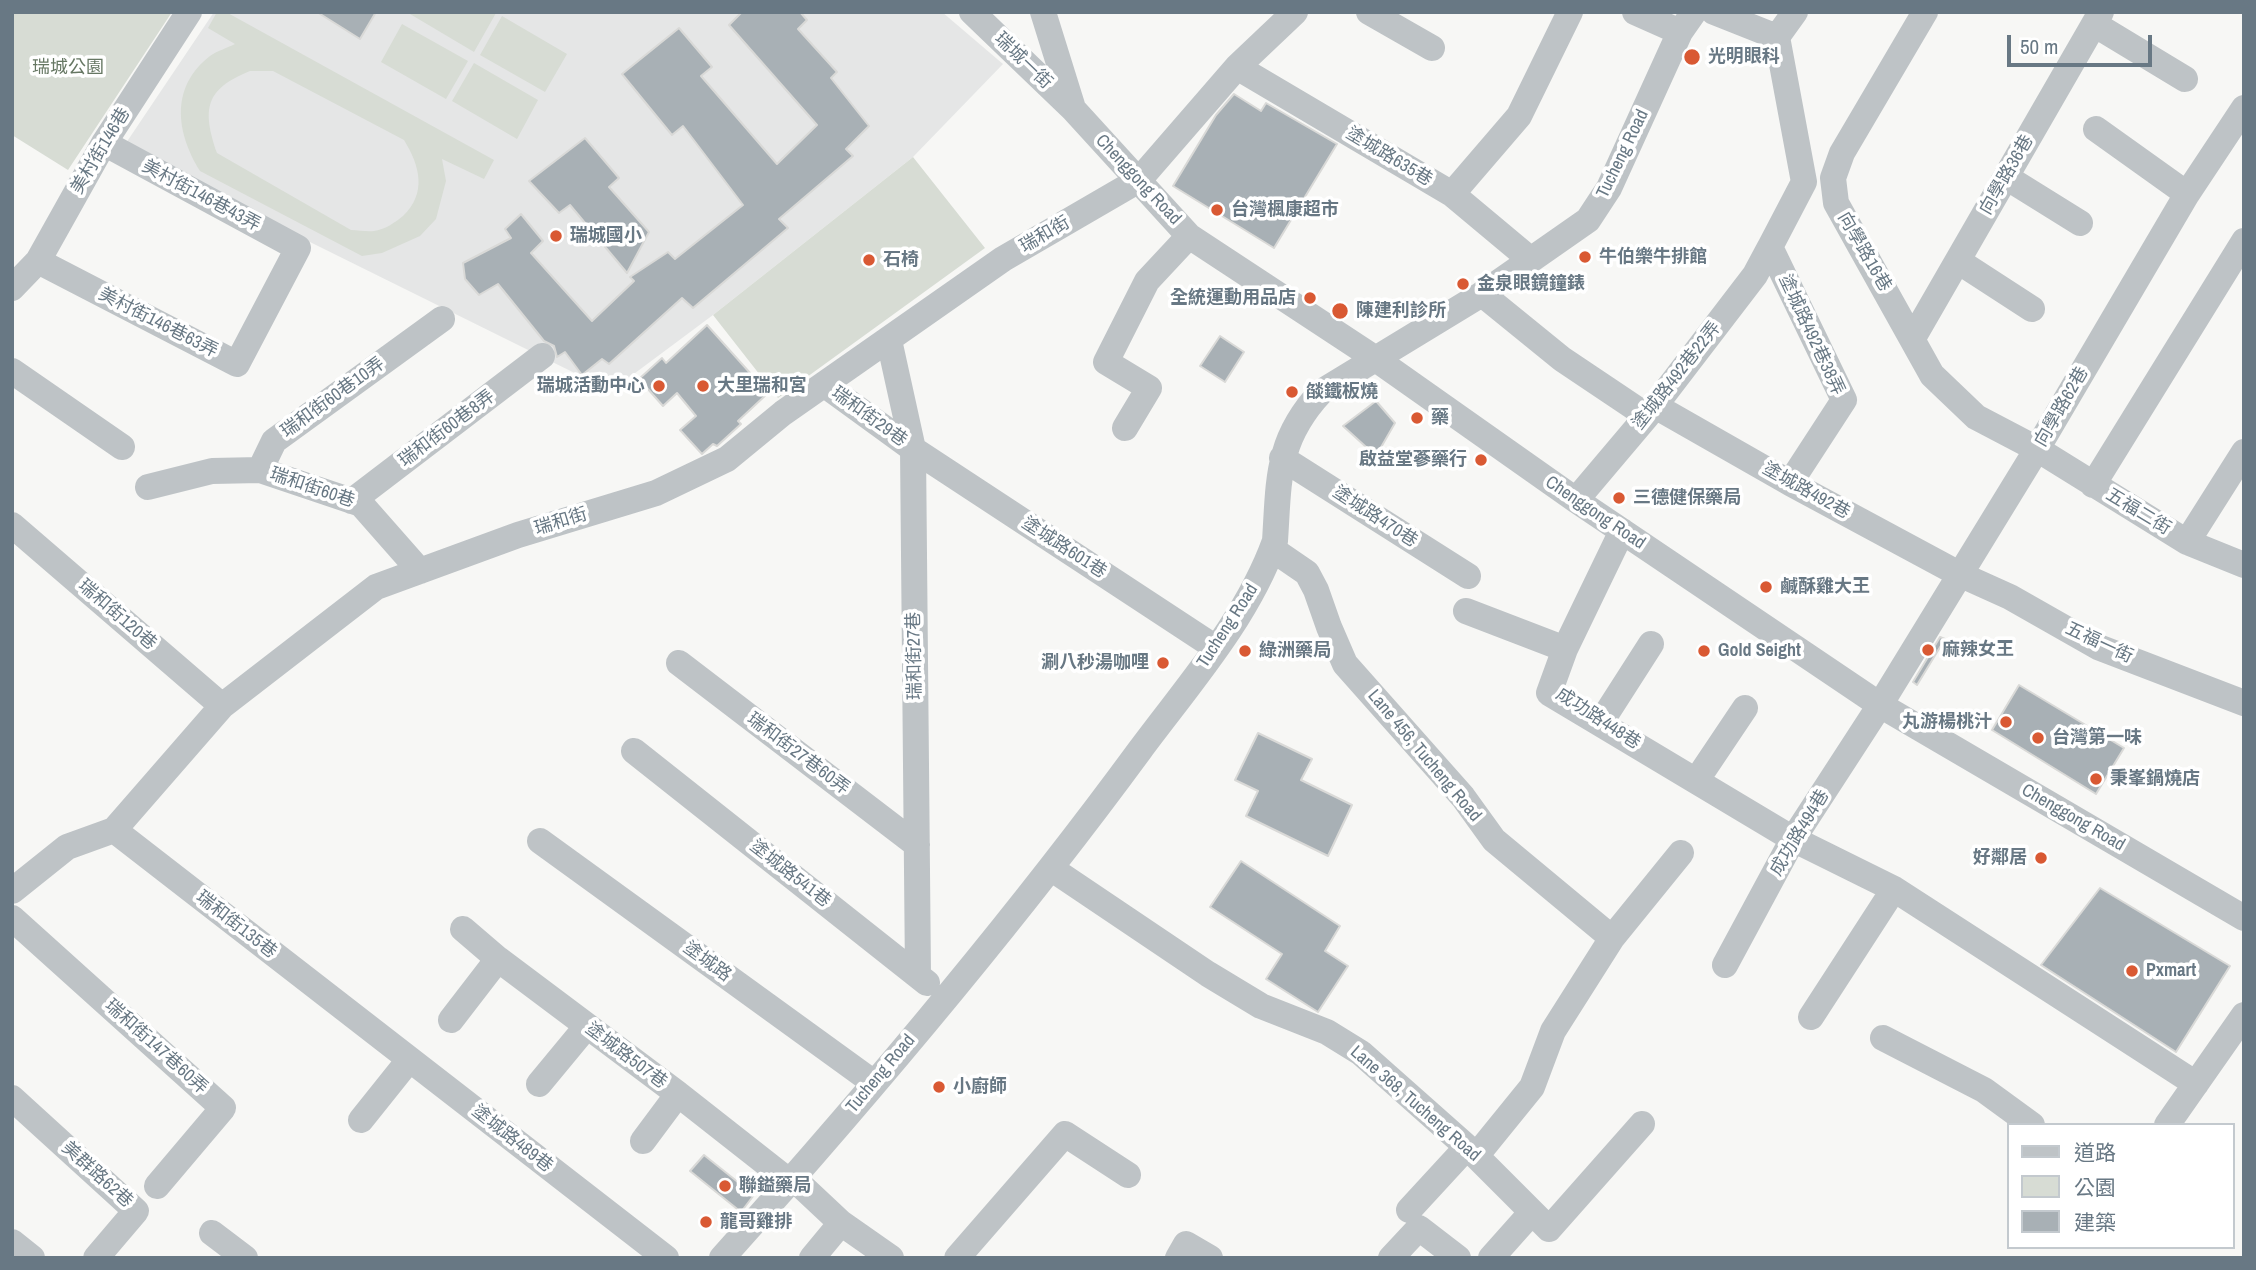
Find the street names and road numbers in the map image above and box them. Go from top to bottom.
street label: 瑞城一街 [990,28,1056,94]
street label: 美村街146巷 [67,104,135,198]
street label: Tucheng Road [1592,106,1654,202]
street label: 塗城路635巷 [1342,123,1436,191]
street label: Chenggong Road [1091,130,1185,230]
street label: 向學路36巷 [1976,131,2038,219]
street label: 美村街146巷43弄 [138,156,264,236]
street label: 向學路16巷 [1833,208,1895,296]
street label: 瑞和街 [1016,212,1074,258]
street label: 塗城路492巷38弄 [1774,271,1848,399]
street label: 美村街146巷63弄 [95,284,221,362]
street label: 塗城路492巷22弄 [1628,318,1726,434]
street label: 瑞和街60巷10弄 [277,353,389,443]
street label: 向學路62巷 [2031,363,2093,451]
street label: 瑞和街29巷 [827,382,911,452]
street label: 瑞和街60巷8弄 [395,386,499,472]
street label: 塗城路492巷 [1759,458,1853,524]
street label: 瑞和街60巷 [267,463,357,513]
street label: Chenggong Road [1541,472,1649,554]
street label: 塗城路470巷 [1329,482,1421,552]
street label: 五福二街 [2102,484,2174,540]
street label: 瑞和街 [532,504,590,540]
street label: 塗城路601巷 [1018,513,1110,583]
street label: 瑞和街120巷 [73,575,161,655]
street label: Tucheng Road [1193,580,1263,672]
street label: 瑞和街27巷 [903,612,927,700]
street label: 五福一街 [2062,618,2136,668]
street label: 成功路448巷 [1552,684,1644,754]
street label: Lane 456, Tucheng Road [1363,686,1485,826]
street label: 瑞和街27巷60弄 [742,708,854,800]
street label: Chenggong Road [2017,780,2129,856]
street label: 成功路494巷 [1766,786,1834,880]
street label: 塗城路541巷 [745,836,835,912]
street label: 瑞和街135巷 [191,887,281,963]
street label: 塗城路 [679,937,735,987]
street label: 瑞和街147巷60弄 [100,995,212,1099]
street label: 塗城路507巷 [581,1018,671,1094]
street label: Tucheng Road [842,1030,920,1118]
street label: Lane 368, Tucheng Road [1346,1042,1484,1166]
street label: 塗城路489巷 [467,1101,557,1177]
street label: 美群路62巷 [57,1137,137,1213]

